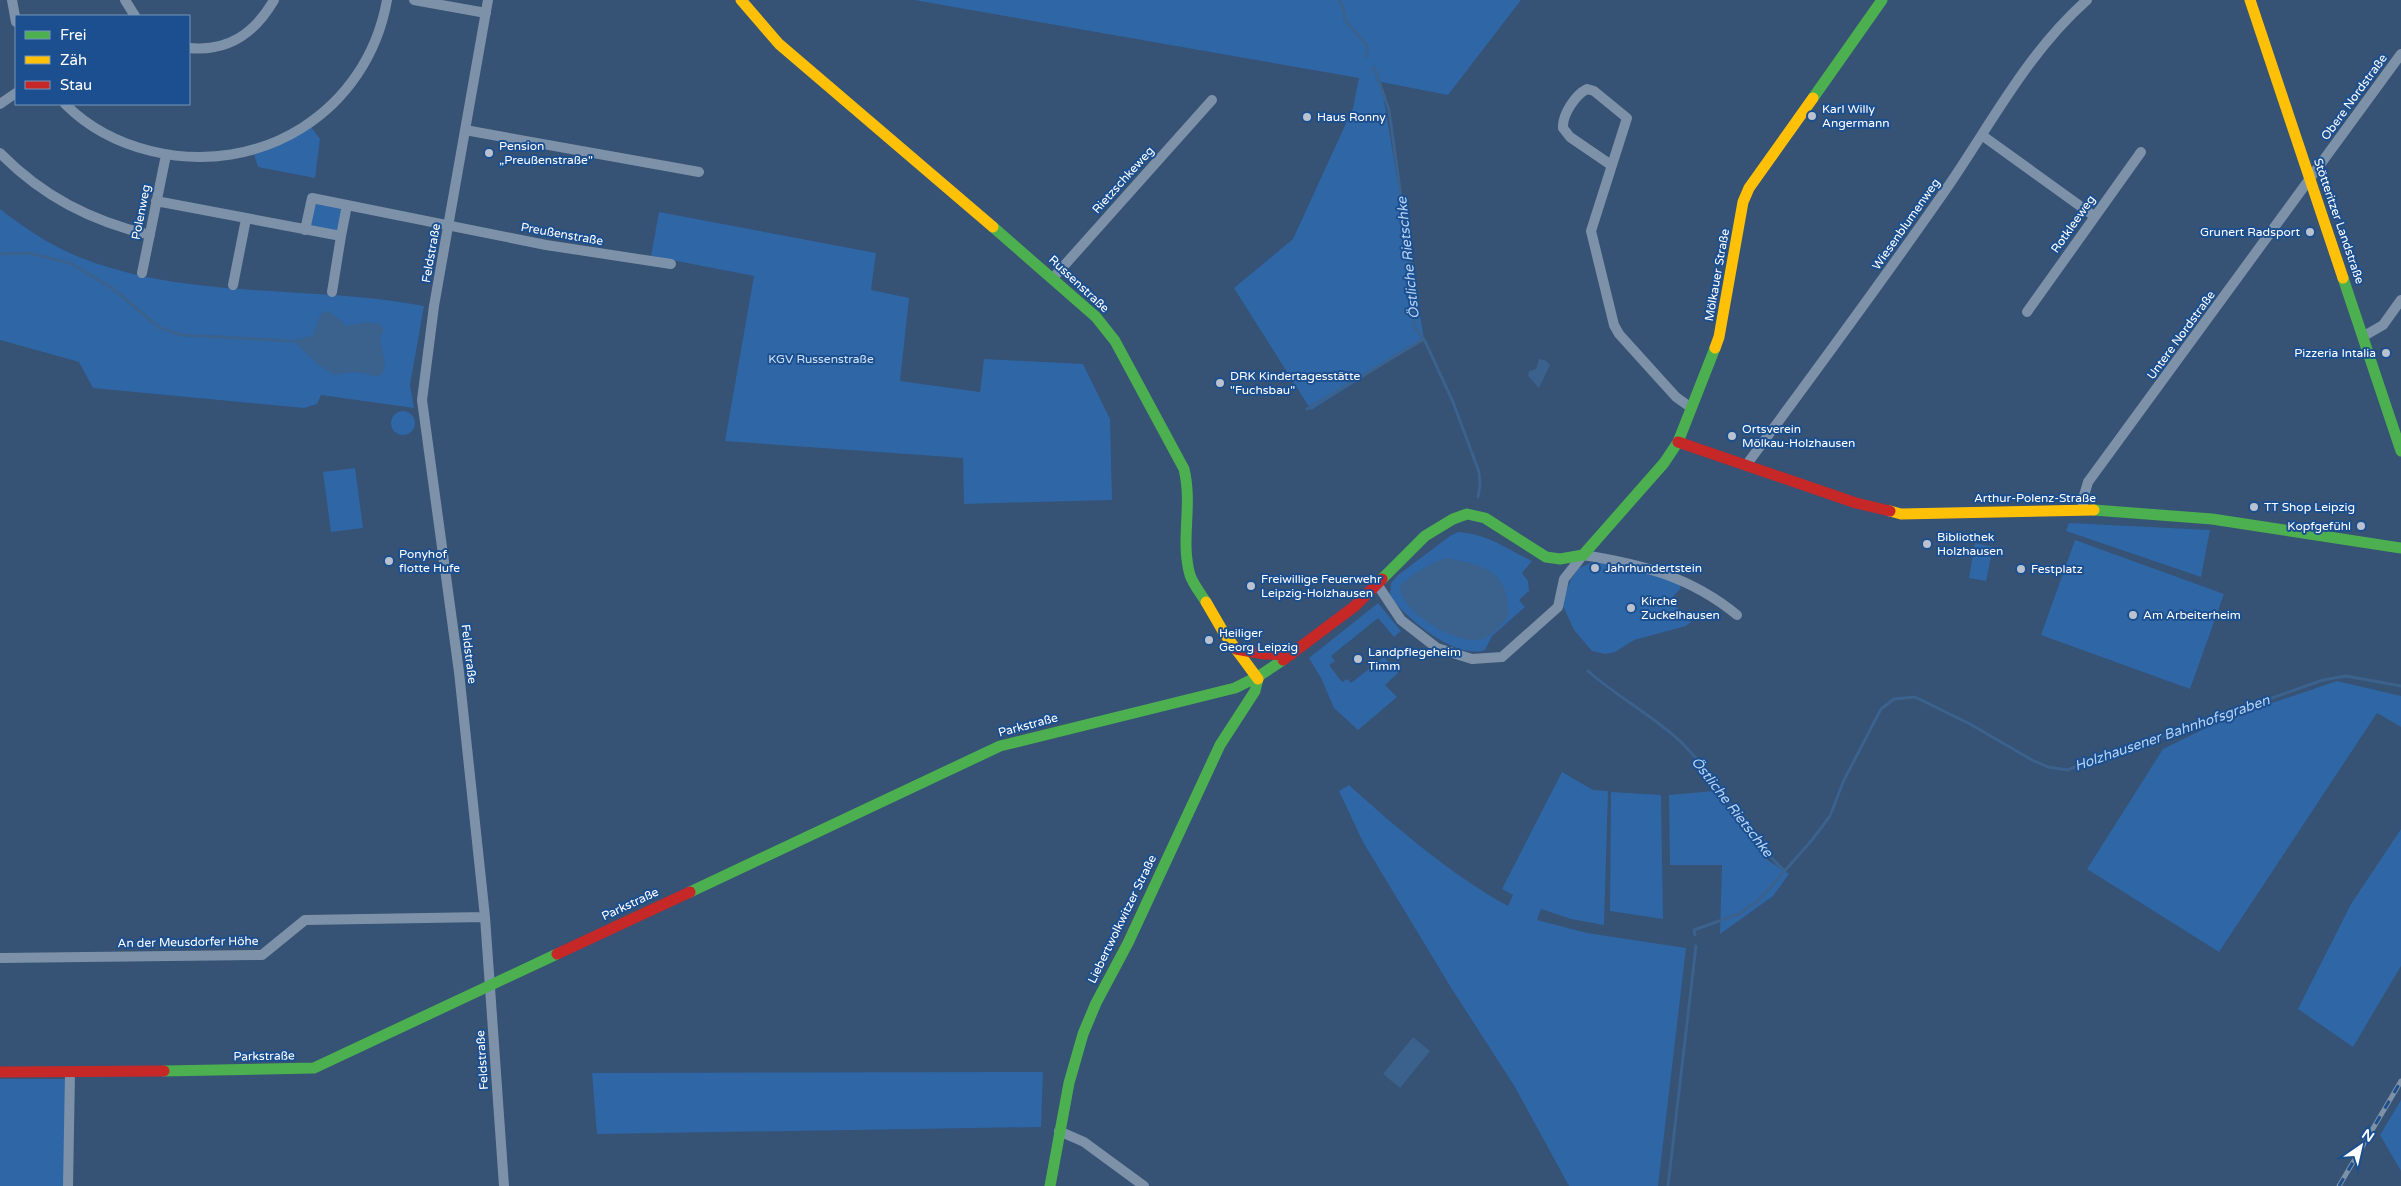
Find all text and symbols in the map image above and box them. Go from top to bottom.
legend [15,15,190,105]
text: Frei [60,26,86,44]
text: Zäh [60,51,87,69]
street label: Obere Nordstraße [2318,51,2390,143]
text: Stau [60,76,92,94]
place label: Karl Willy Angermann [1822,102,1890,130]
place label: Haus Ronny [1317,110,1386,124]
marker: Karl Willy Angermann [1806,110,1818,122]
marker: Haus Ronny [1301,111,1313,123]
place label: Pension „Preußenstraße" [499,139,593,167]
street label: Rietzschkeweg [1089,144,1157,216]
marker: Pension „Preußenstraße" [483,147,495,159]
street label: Stötteritzer Landstraße [2311,156,2367,286]
street label: Wiesenblumenweg [1869,176,1943,272]
street label: Polenweg [129,183,153,241]
street label: Rotkleeweg [2048,192,2098,256]
water label: Östliche Rietschke [1393,195,1423,320]
street label: Preußenstraße [520,220,605,248]
street label: Feldstraße [419,222,443,284]
place label: Grunert Radsport [2200,225,2300,239]
marker: Grunert Radsport [2304,226,2316,238]
street label: Mölkauer Straße [1702,227,1732,322]
street label: Russenstraße [1046,253,1112,316]
street label: Untere Nordstraße [2144,288,2218,382]
place label: Pizzeria Intalia [2294,346,2376,360]
marker: Pizzeria Intalia [2380,347,2392,359]
park label: KGV Russenstraße [768,352,874,366]
place label: DRK Kindertagesstätte "Fuchsbau" [1230,369,1360,397]
marker: DRK Kindertagesstätte "Fuchsbau" [1214,377,1226,389]
place label: Ortsverein Mölkau-Holzhausen [1742,422,1855,450]
marker: Ortsverein Mölkau-Holzhausen [1726,430,1738,442]
street label: Arthur-Polenz-Straße [1974,491,2096,505]
place label: TT Shop Leipzig [2264,500,2355,514]
marker: TT Shop Leipzig [2248,501,2260,513]
place label: Kopfgefühl [2287,519,2351,533]
marker: Kopfgefühl [2355,520,2367,532]
place label: Bibliothek Holzhausen [1937,530,2003,558]
marker: Bibliothek Holzhausen [1921,538,1933,550]
place label: Ponyhof flotte Hufe [399,547,460,575]
marker: Ponyhof flotte Hufe [383,555,395,567]
place label: Jahrhundertstein [1605,561,1702,575]
marker: Jahrhundertstein [1589,562,1601,574]
place label: Festplatz [2031,562,2083,576]
marker: Festplatz [2015,563,2027,575]
place label: Freiwillige Feuerwehr Leipzig-Holzhausen [1261,572,1382,600]
marker: Freiwillige Feuerwehr Leipzig-Holzhausen [1245,580,1257,592]
place label: Kirche Zuckelhausen [1641,594,1720,622]
marker: Kirche Zuckelhausen [1625,602,1637,614]
place label: Am Arbeiterheim [2143,608,2241,622]
marker: Am Arbeiterheim [2127,609,2139,621]
street label: Feldstraße [458,623,480,685]
place label: Heiliger Georg Leipzig [1219,626,1298,654]
marker: Heiliger Georg Leipzig [1203,634,1215,646]
place label: Landpflegeheim Timm [1368,645,1461,673]
marker: Landpflegeheim Timm [1352,653,1364,665]
water label: Holzhausener Bahnhofsgraben [2072,691,2272,774]
street label: Parkstraße [997,710,1060,740]
water label: Östliche Rietschke [1688,753,1777,861]
street label: Liebertwolkwitzer Straße [1085,852,1159,985]
street label: Parkstraße [599,885,661,923]
street label: An der Meusdorfer Höhe [117,934,259,950]
street label: Feldstraße [473,1029,491,1090]
street label: Parkstraße [233,1048,295,1064]
north arrow [2336,1121,2386,1171]
text: N [2359,1125,2377,1146]

